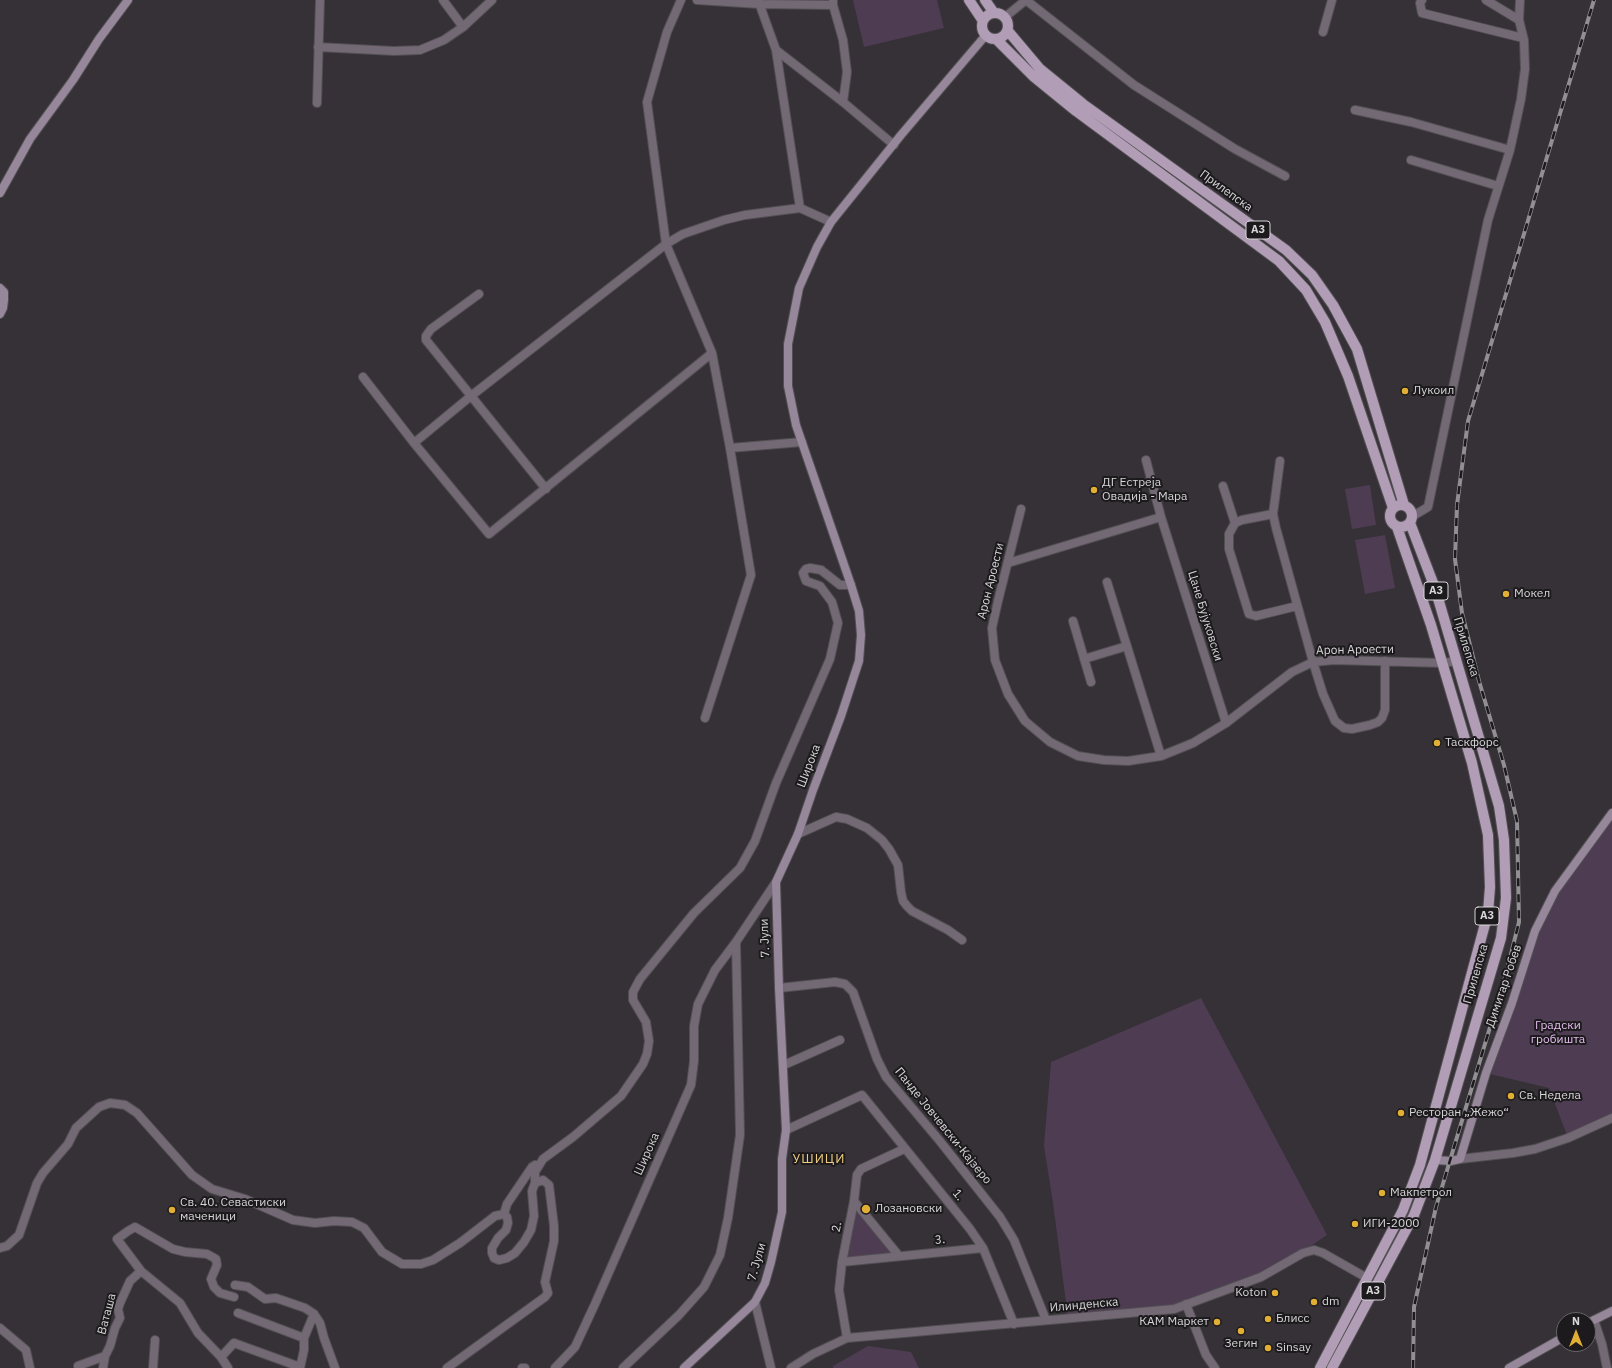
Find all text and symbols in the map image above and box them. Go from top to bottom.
street label: Прилепска [1197,167,1255,215]
road number: A3 [1246,221,1270,239]
place label: Лукоил [1413,384,1454,398]
marker: Лукоил [1400,386,1410,396]
place label: ДГ Естреја Овадија - Мара [1102,476,1187,504]
marker: ДГ Естреја Овадија - Мара [1089,485,1099,495]
street label: Арон Ароести [975,541,1007,621]
street label: Цане Бујуковски [1184,569,1226,663]
road number: A3 [1424,582,1448,600]
place label: Мокел [1514,587,1550,601]
marker: Мокел [1501,589,1511,599]
street label: Прилепска [1450,615,1482,679]
street label: Арон Ароести [1316,642,1394,658]
place label: Таскфорс [1445,736,1499,750]
marker: Таскфорс [1432,738,1442,748]
street label: Широка [794,742,824,790]
road number: A3 [1475,907,1499,925]
street label: 7. Јули [757,918,773,958]
street label: Прилепска [1461,942,1491,1006]
street label: Димитар Робев [1483,943,1525,1029]
park label: Градски гробишта [1531,1019,1585,1047]
street label: Панде Јовчевски-Кајзеро [892,1065,994,1187]
place label: Св. Недела [1519,1089,1581,1103]
marker: Св. Недела [1506,1091,1516,1101]
place label: Ресторан „Жежо“ [1409,1106,1509,1120]
marker: Ресторан „Жежо“ [1396,1108,1406,1118]
street label: Широка [631,1130,663,1178]
district label: УШИЦИ [792,1151,846,1167]
street label: 1. [949,1186,967,1204]
place label: Макпетрол [1390,1186,1452,1200]
marker: Макпетрол [1377,1188,1387,1198]
place label: Св. 40. Севастиски маченици [180,1196,286,1224]
place label: Лозановски [875,1202,942,1216]
marker: Лозановски [860,1203,872,1215]
marker: Св. 40. Севастиски маченици [167,1205,177,1215]
place label: ИГИ-2000 [1363,1217,1420,1231]
marker: ИГИ-2000 [1350,1219,1360,1229]
street label: 2. [829,1220,845,1234]
street label: 3. [934,1232,946,1248]
street label: 7. Јули [745,1241,769,1283]
road number: A3 [1361,1282,1385,1300]
place label: Koton [1235,1286,1267,1300]
marker: Koton [1270,1288,1280,1298]
street label: Ваташа [95,1292,119,1336]
street label: Илинденска [1049,1295,1119,1315]
place label: dm [1322,1295,1339,1309]
marker: dm [1309,1297,1319,1307]
place label: Блисс [1276,1312,1309,1326]
north arrow [1556,1312,1596,1352]
marker: Блисс [1263,1314,1273,1324]
text: N [1572,1314,1580,1328]
place label: КАМ Маркет [1139,1315,1209,1329]
marker: КАМ Маркет [1212,1317,1222,1327]
marker: Зегин [1236,1326,1246,1336]
place label: Зегин [1224,1337,1258,1351]
place label: Sinsay [1276,1341,1311,1355]
marker: Sinsay [1263,1343,1273,1353]

